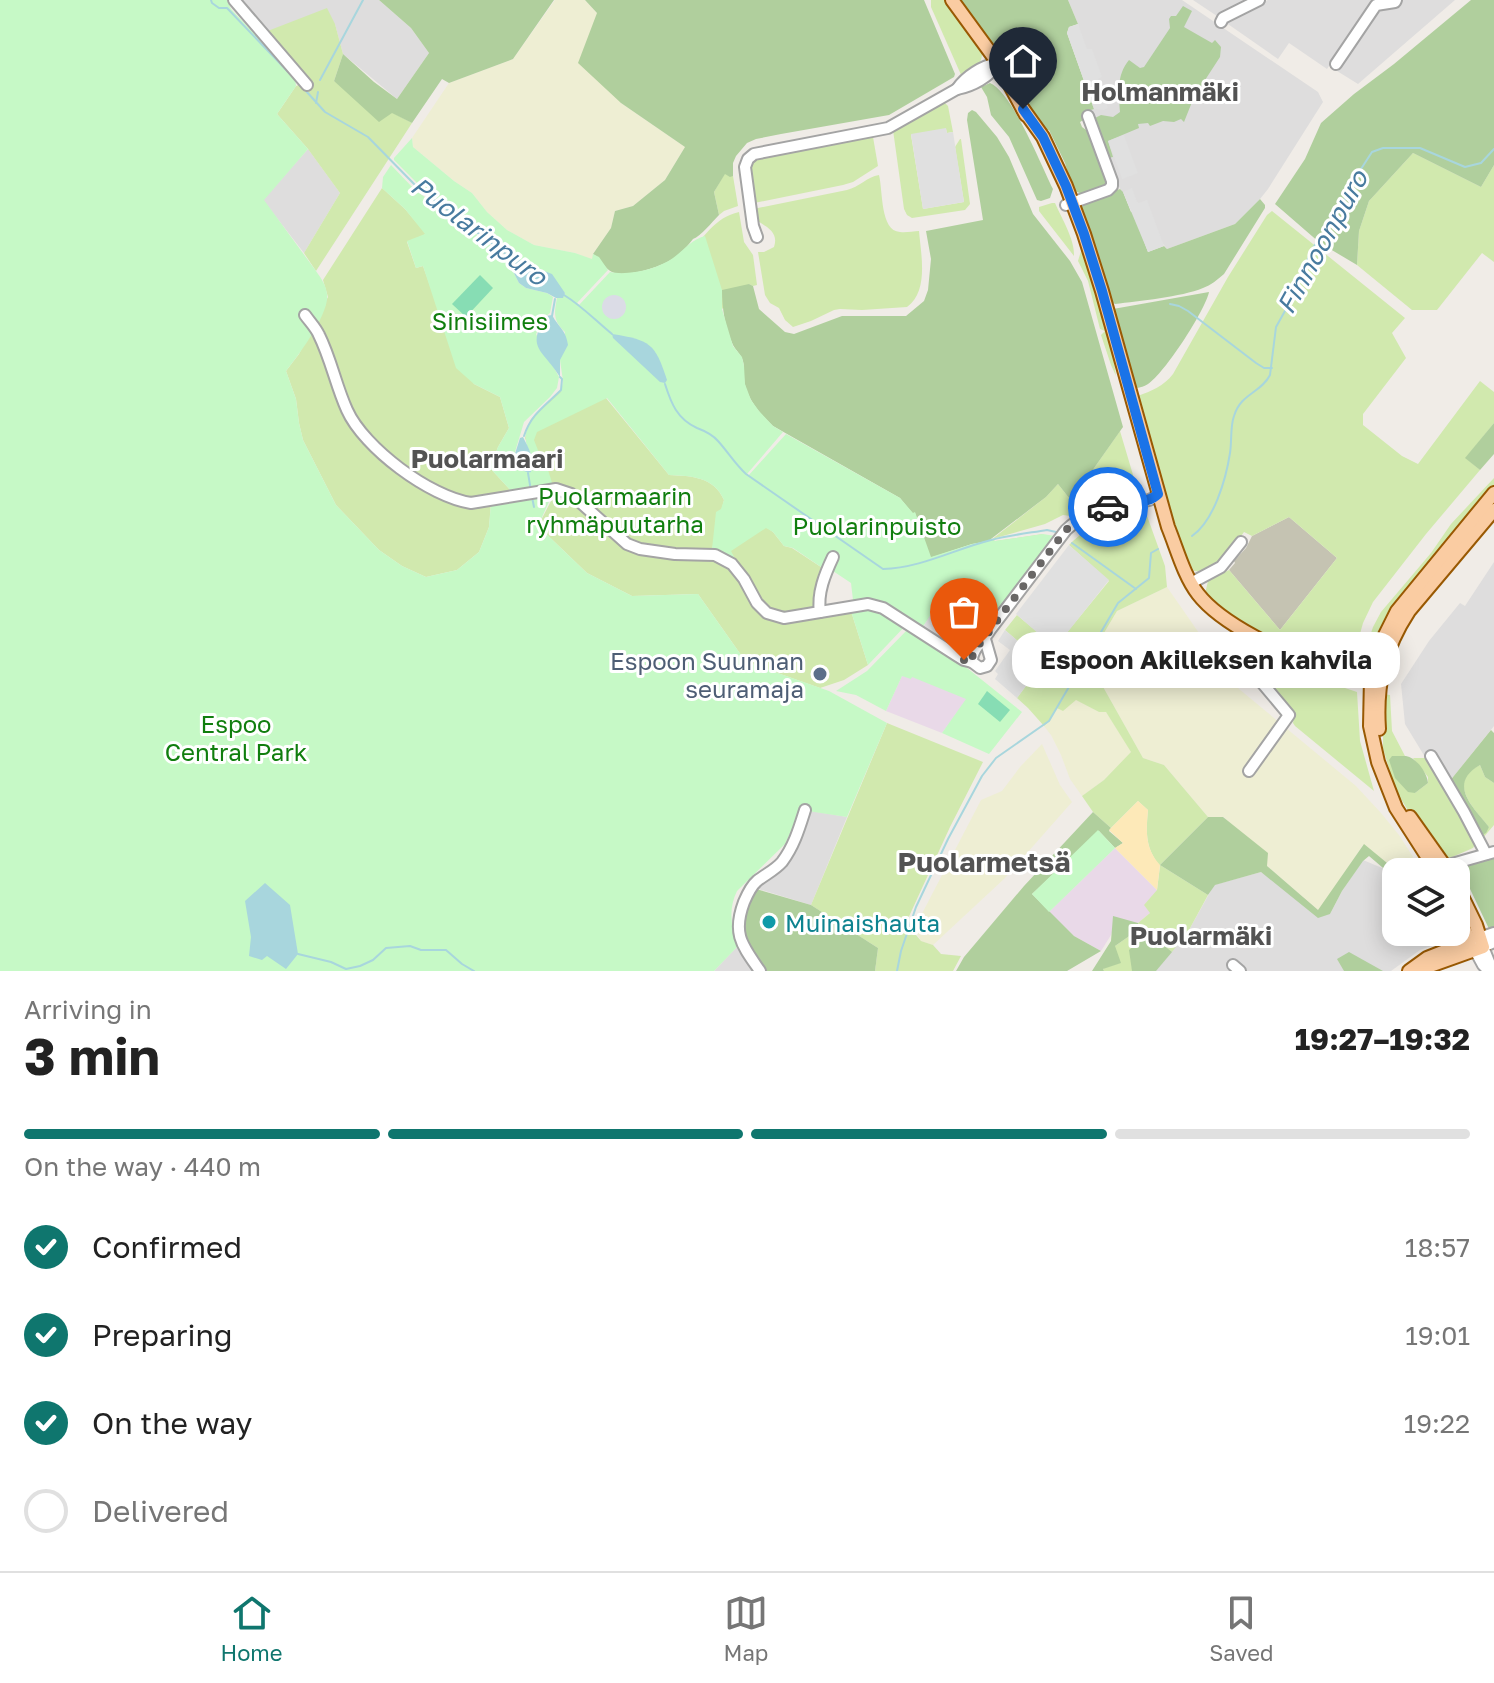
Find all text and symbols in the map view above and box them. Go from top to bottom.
pin [989,27,1057,109]
icon: home [1001,39,1045,83]
district label: Holmanmäki [1081,76,1239,107]
water label: Finnoonpuro [1270,164,1375,319]
water label: Puolarinpuro [405,170,554,293]
park label: Sinisiimes [432,306,548,335]
district label: Puolarmaari [411,443,563,474]
courier [1068,467,1148,547]
park label: Puolarmaarin ryhmäpuutarha [526,481,704,538]
icon: car [1086,485,1130,529]
park label: Puolarinpuisto [793,511,961,540]
pin [930,578,998,660]
icon: bag [942,590,986,634]
callout: Espoon Akilleksen kahvila [1012,632,1400,688]
text: Espoon Akilleksen kahvila [1040,644,1372,675]
place label: Espoon Suunnan seuramaja [610,646,804,703]
marker: Espoon Suunnan seuramaja [811,665,829,683]
park label: Espoo Central Park [165,709,307,766]
district label: Puolarmetsä [898,845,1070,878]
map controls [1382,858,1470,946]
button: layers [1382,858,1470,946]
place label: Muinaishauta [785,908,940,937]
marker: Muinaishauta [760,913,778,931]
district label: Puolarmäki [1130,920,1272,951]
text: Arriving in [24,994,152,1025]
text: 19:27–19:32 [1295,1021,1470,1057]
text: 3 min [24,1024,160,1086]
text: On the way · 440 m [24,1151,261,1182]
icon: check [24,1225,68,1269]
text: Confirmed [92,1229,242,1265]
text: 18:57 [1405,1232,1470,1263]
icon: check [24,1313,68,1357]
text: Preparing [92,1317,233,1353]
text: 19:01 [1405,1320,1470,1351]
icon: check [24,1401,68,1445]
text: On the way [92,1405,252,1441]
text: 19:22 [1404,1408,1470,1439]
text: Delivered [92,1493,229,1529]
tab: Home [220,1591,283,1666]
tab: Map [723,1591,768,1666]
tab: Saved [1209,1591,1274,1666]

